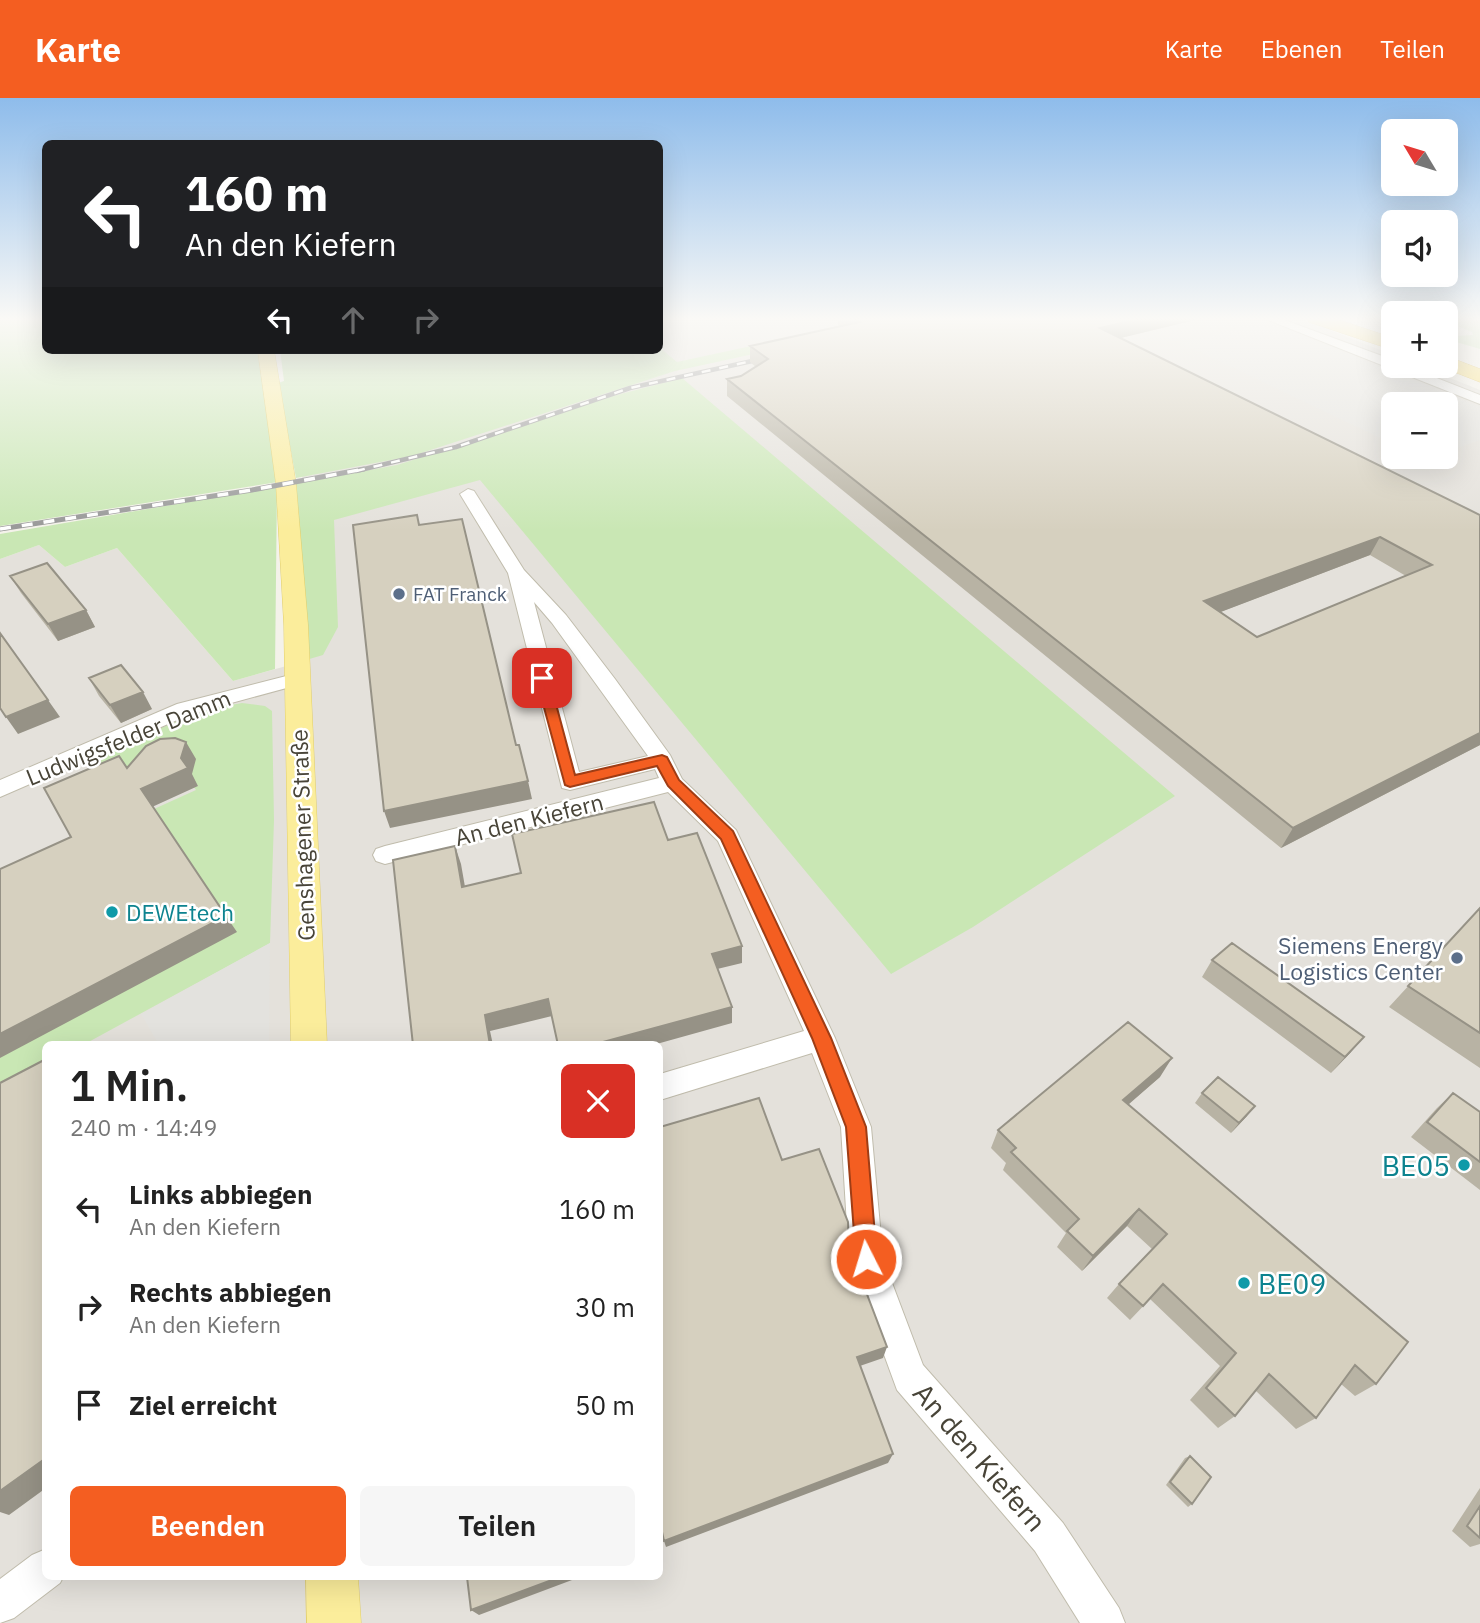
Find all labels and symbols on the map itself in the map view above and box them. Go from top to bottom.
north arrow [1381,119,1458,196]
place label: FAT Franck [413,582,507,606]
marker: FAT Franck [391,586,407,602]
pin [512,648,572,708]
street label: Ludwigsfelder Damm [21,682,235,792]
street label: Genshagener Straße [283,729,321,941]
street label: An den Kiefern [452,786,606,852]
place label: DEWEtech [126,897,234,927]
marker: DEWEtech [104,904,120,920]
place label: Siemens Energy Logistics Center [1278,930,1444,986]
marker: Siemens Energy Logistics Center [1449,950,1465,966]
place label: BE05 [1382,1147,1450,1184]
marker: BE05 [1456,1157,1472,1173]
position arrow [829,1222,903,1296]
place label: BE09 [1258,1265,1326,1302]
marker: BE09 [1236,1275,1252,1291]
street label: An den Kiefern [905,1375,1055,1539]

